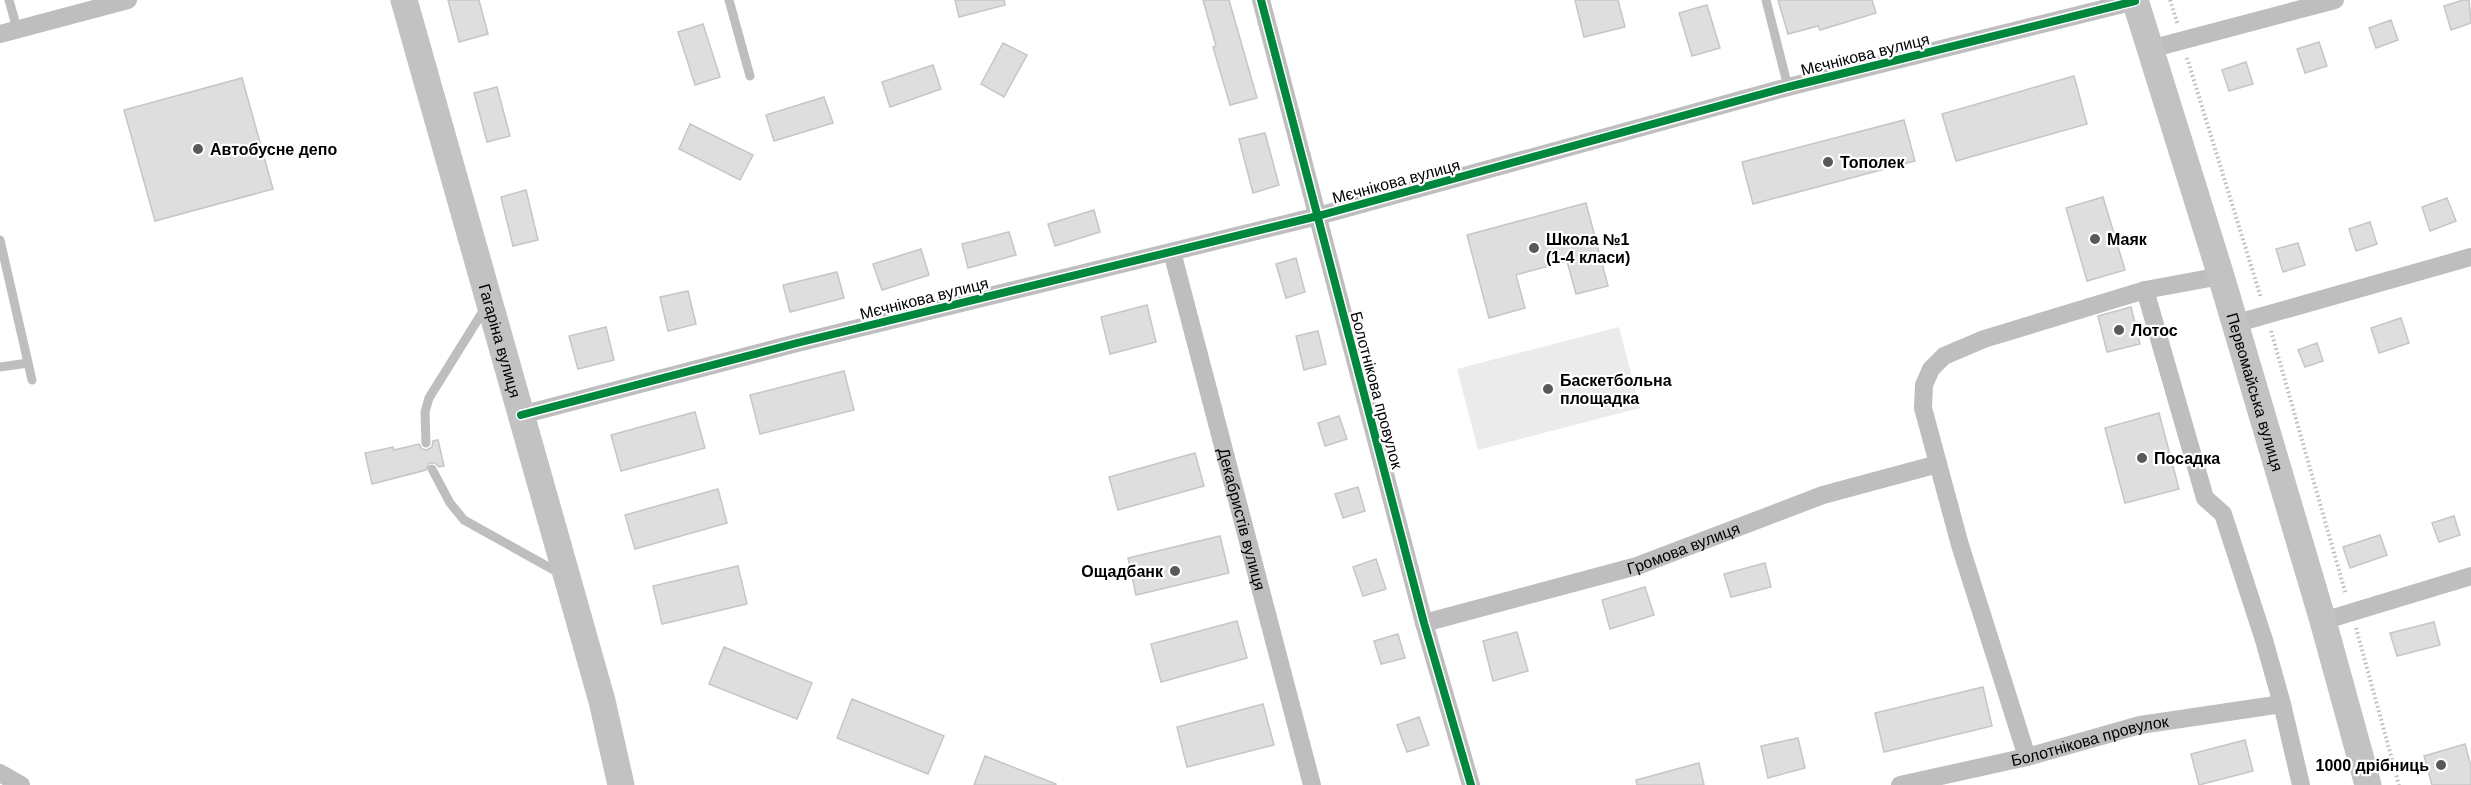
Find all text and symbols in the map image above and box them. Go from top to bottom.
street label: Мєчнікова вулиця [1799,30,1931,79]
place label: Автобусне депо [210,141,337,158]
marker: Автобусне депо [191,142,205,156]
place label: Тополек [1840,154,1905,171]
marker: Тополек [1821,155,1835,169]
street label: Мєчнікова вулиця [1330,156,1462,207]
place label: Школа №1 (1-4 класи) [1546,231,1630,266]
place label: Маяк [2107,231,2148,248]
marker: Маяк [2088,232,2102,246]
marker: Школа №1 (1-4 класи) [1527,241,1541,255]
street label: Мєчнікова вулиця [858,274,990,323]
street label: Гагаріна вулиця [476,282,524,400]
street label: Болотнікова провулок [1347,310,1406,472]
street label: Первомайська вулиця [2223,311,2286,473]
place label: Лотос [2131,322,2178,339]
marker: Лотос [2112,323,2126,337]
place label: Баскетбольна площадка [1560,372,1672,407]
marker: Баскетбольна площадка [1541,382,1555,396]
street label: Декабристів вулиця [1215,446,1269,592]
place label: Посадка [2154,450,2220,467]
marker: Посадка [2135,451,2149,465]
street label: Громова вулиця [1625,520,1742,577]
place label: Ощадбанк [1081,563,1164,580]
marker: Ощадбанк [1168,564,1182,578]
street label: Болотнікова провулок [2009,713,2171,769]
place label: 1000 дрібниць [2316,757,2429,774]
marker: 1000 дрібниць [2434,758,2448,772]

